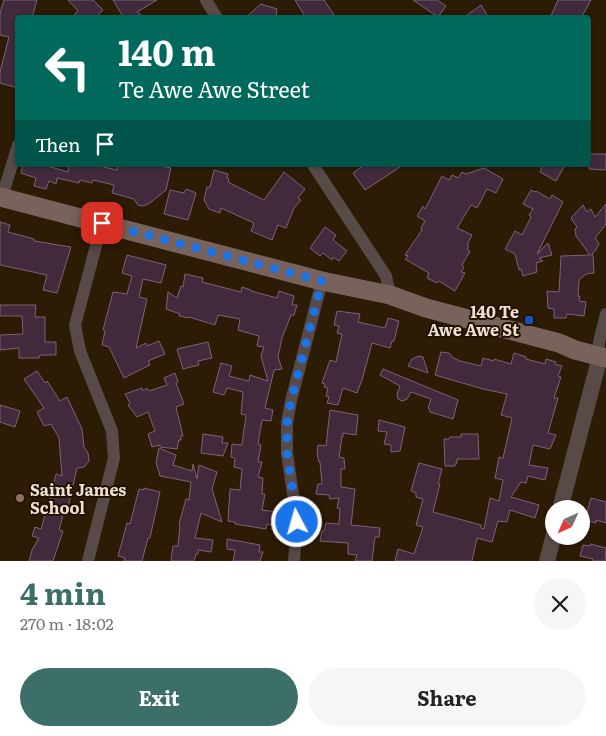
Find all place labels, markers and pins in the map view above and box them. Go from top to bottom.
pin [81,202,123,244]
place label: 140 Te Awe Awe St [428,299,519,341]
marker: 140 Te Awe Awe St [523,314,535,326]
place label: Saint James School [30,477,126,519]
marker: Saint James School [14,492,26,504]

